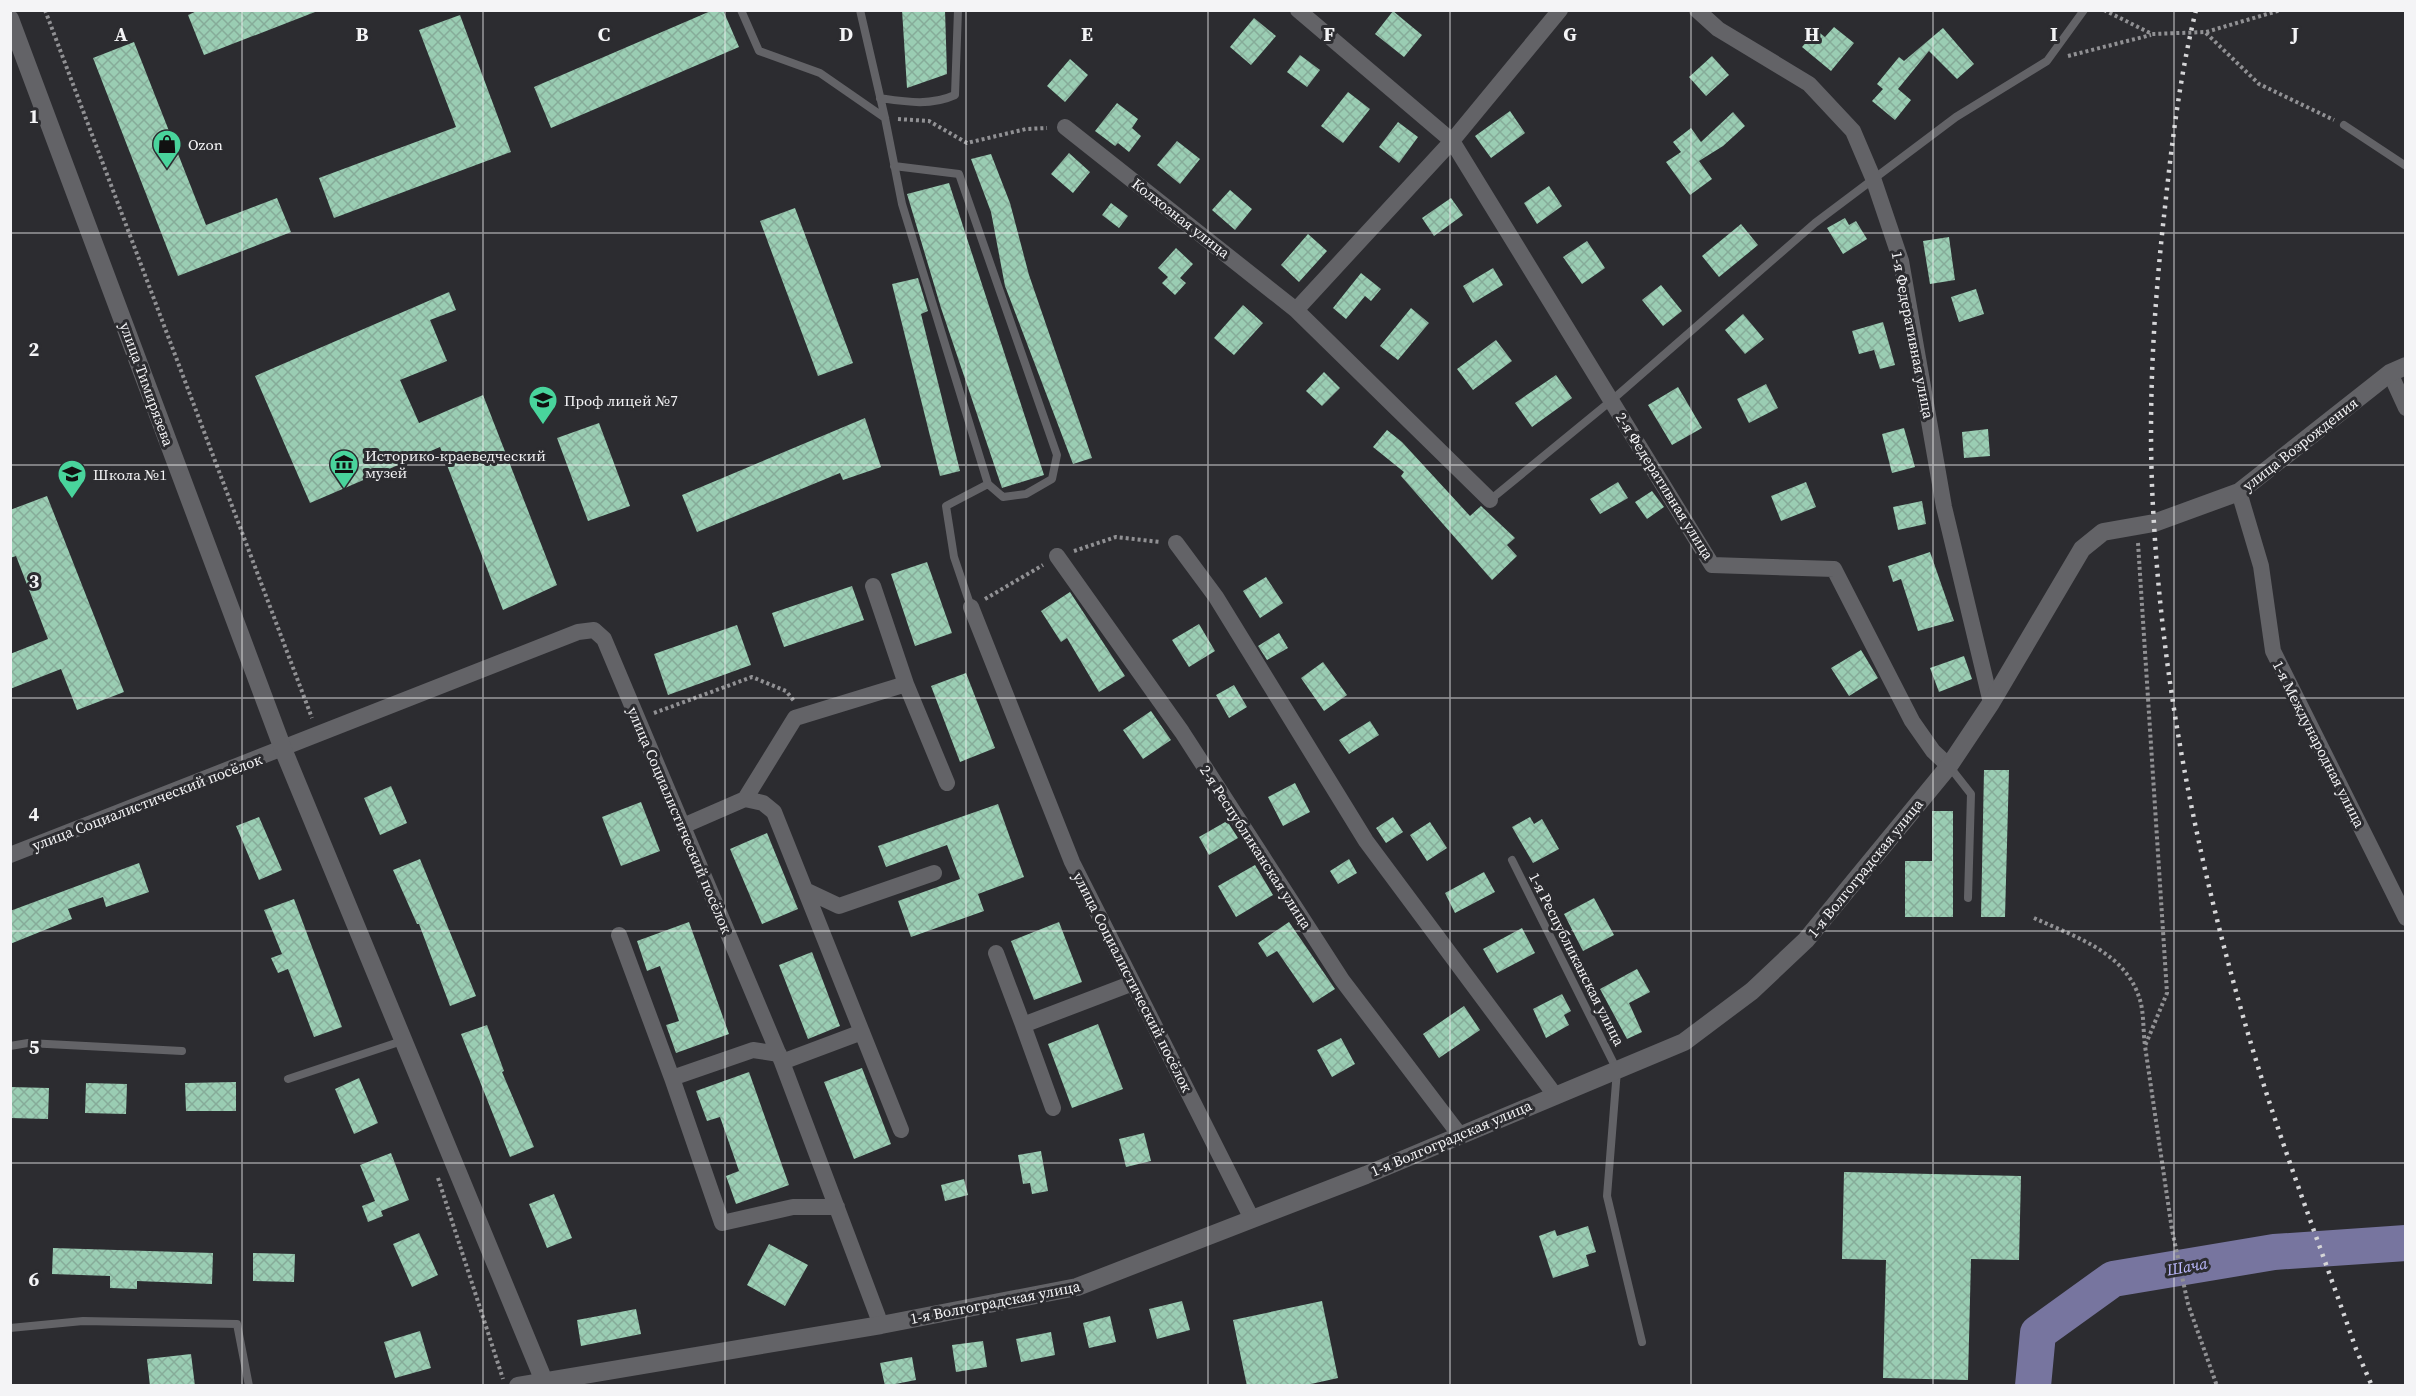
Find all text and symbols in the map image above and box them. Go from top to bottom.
text: A [114,20,128,48]
text: B [355,20,369,48]
text: C [598,20,610,48]
text: D [839,20,853,48]
text: E [1081,20,1093,48]
text: F [1323,20,1335,48]
text: G [1563,20,1577,48]
text: H [1804,20,1820,48]
text: I [2050,20,2058,48]
text: J [2289,20,2299,48]
text: 1 [29,102,39,130]
shop icon: Ozon [151,128,183,170]
place label: Ozon [188,134,223,155]
street label: Колхозная улица [1128,173,1235,263]
street label: 1-я Федеративная улица [1886,250,1940,421]
street label: улица Тимирязева [115,319,179,449]
text: 2 [29,335,40,363]
school or university icon: Проф лицей №7 [527,384,559,426]
place label: Проф лицей №7 [564,390,678,411]
street label: улица Возрождения [2238,392,2362,496]
street label: 2-я Федеративная улица [1611,408,1719,564]
place label: Историко-краеведческий музей [365,445,546,483]
museum icon: Историко-краеведческий музей [328,448,360,490]
school or university icon: Школа №1 [56,458,88,500]
place label: Школа №1 [93,464,167,485]
text: 3 [29,567,40,595]
street label: 1-я Международная улица [2268,657,2370,831]
street label: улица Социалистический посёлок [623,703,738,937]
street label: улица Социалистический посёлок [29,748,266,856]
street label: 2-я Республиканская улица [1195,761,1317,933]
street label: 1-я Волгоградская улица [1802,794,1928,942]
text: 4 [29,800,40,828]
street label: улица Социалистический посёлок [1068,868,1198,1096]
street label: 1-я Республиканская улица [1524,869,1630,1050]
text: 5 [29,1033,40,1061]
street label: 1-я Волгоградская улица [1367,1094,1535,1181]
water label: Шача [2164,1251,2210,1281]
text: 6 [29,1265,40,1293]
street label: 1-я Волгоградская улица [908,1275,1082,1329]

